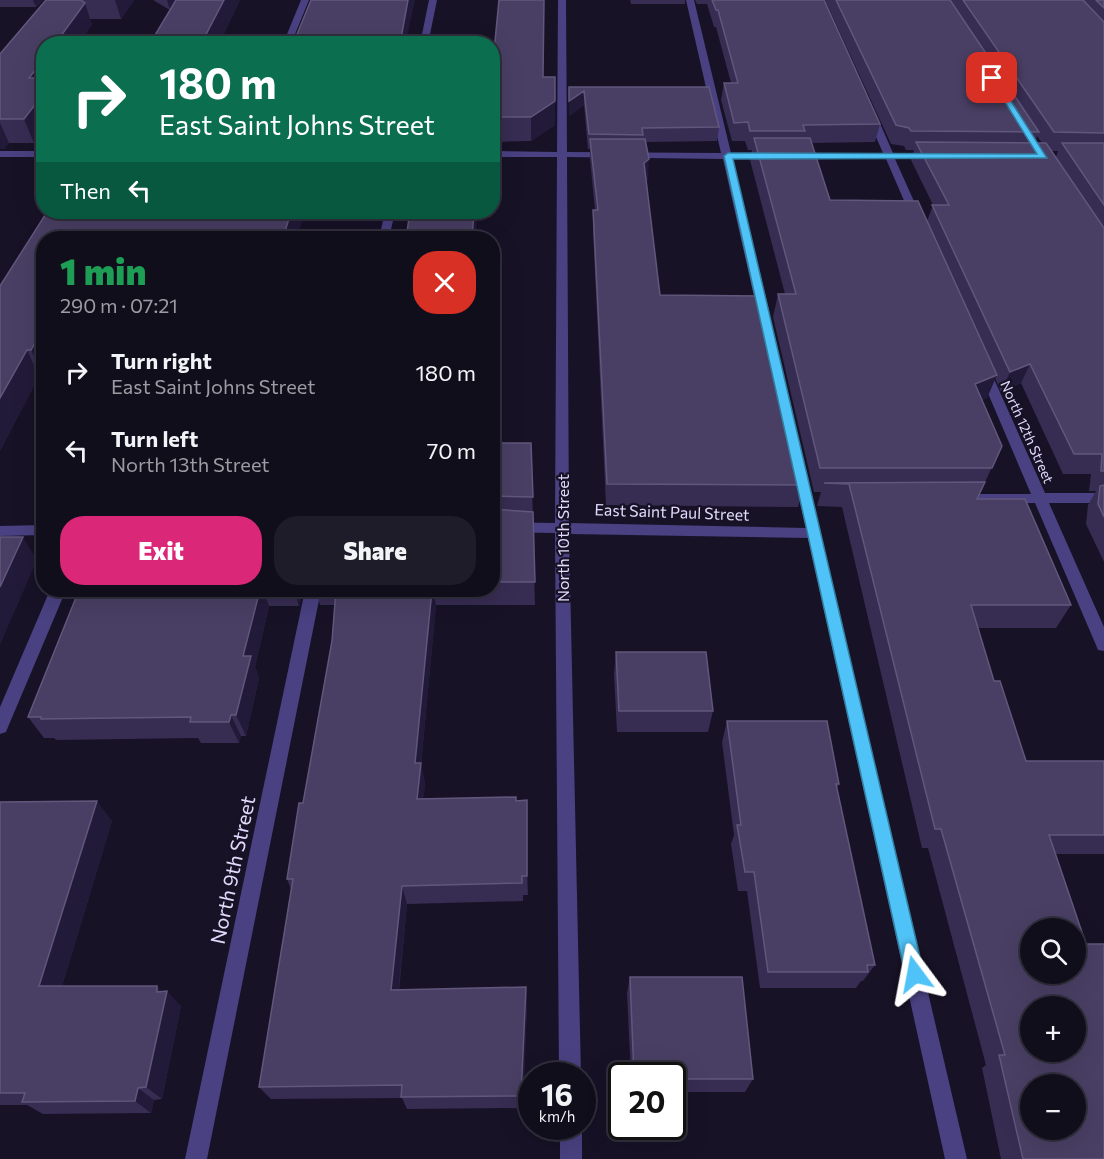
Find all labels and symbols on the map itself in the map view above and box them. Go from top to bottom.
pin [966,52,1017,103]
street label: North 12th Street [997,378,1058,486]
street label: North 10th Street [553,474,572,602]
street label: East Saint Paul Street [594,499,750,524]
street label: North 9th Street [205,794,259,946]
position arrow [883,942,947,1006]
speed limit sign: 20 [608,1062,686,1140]

